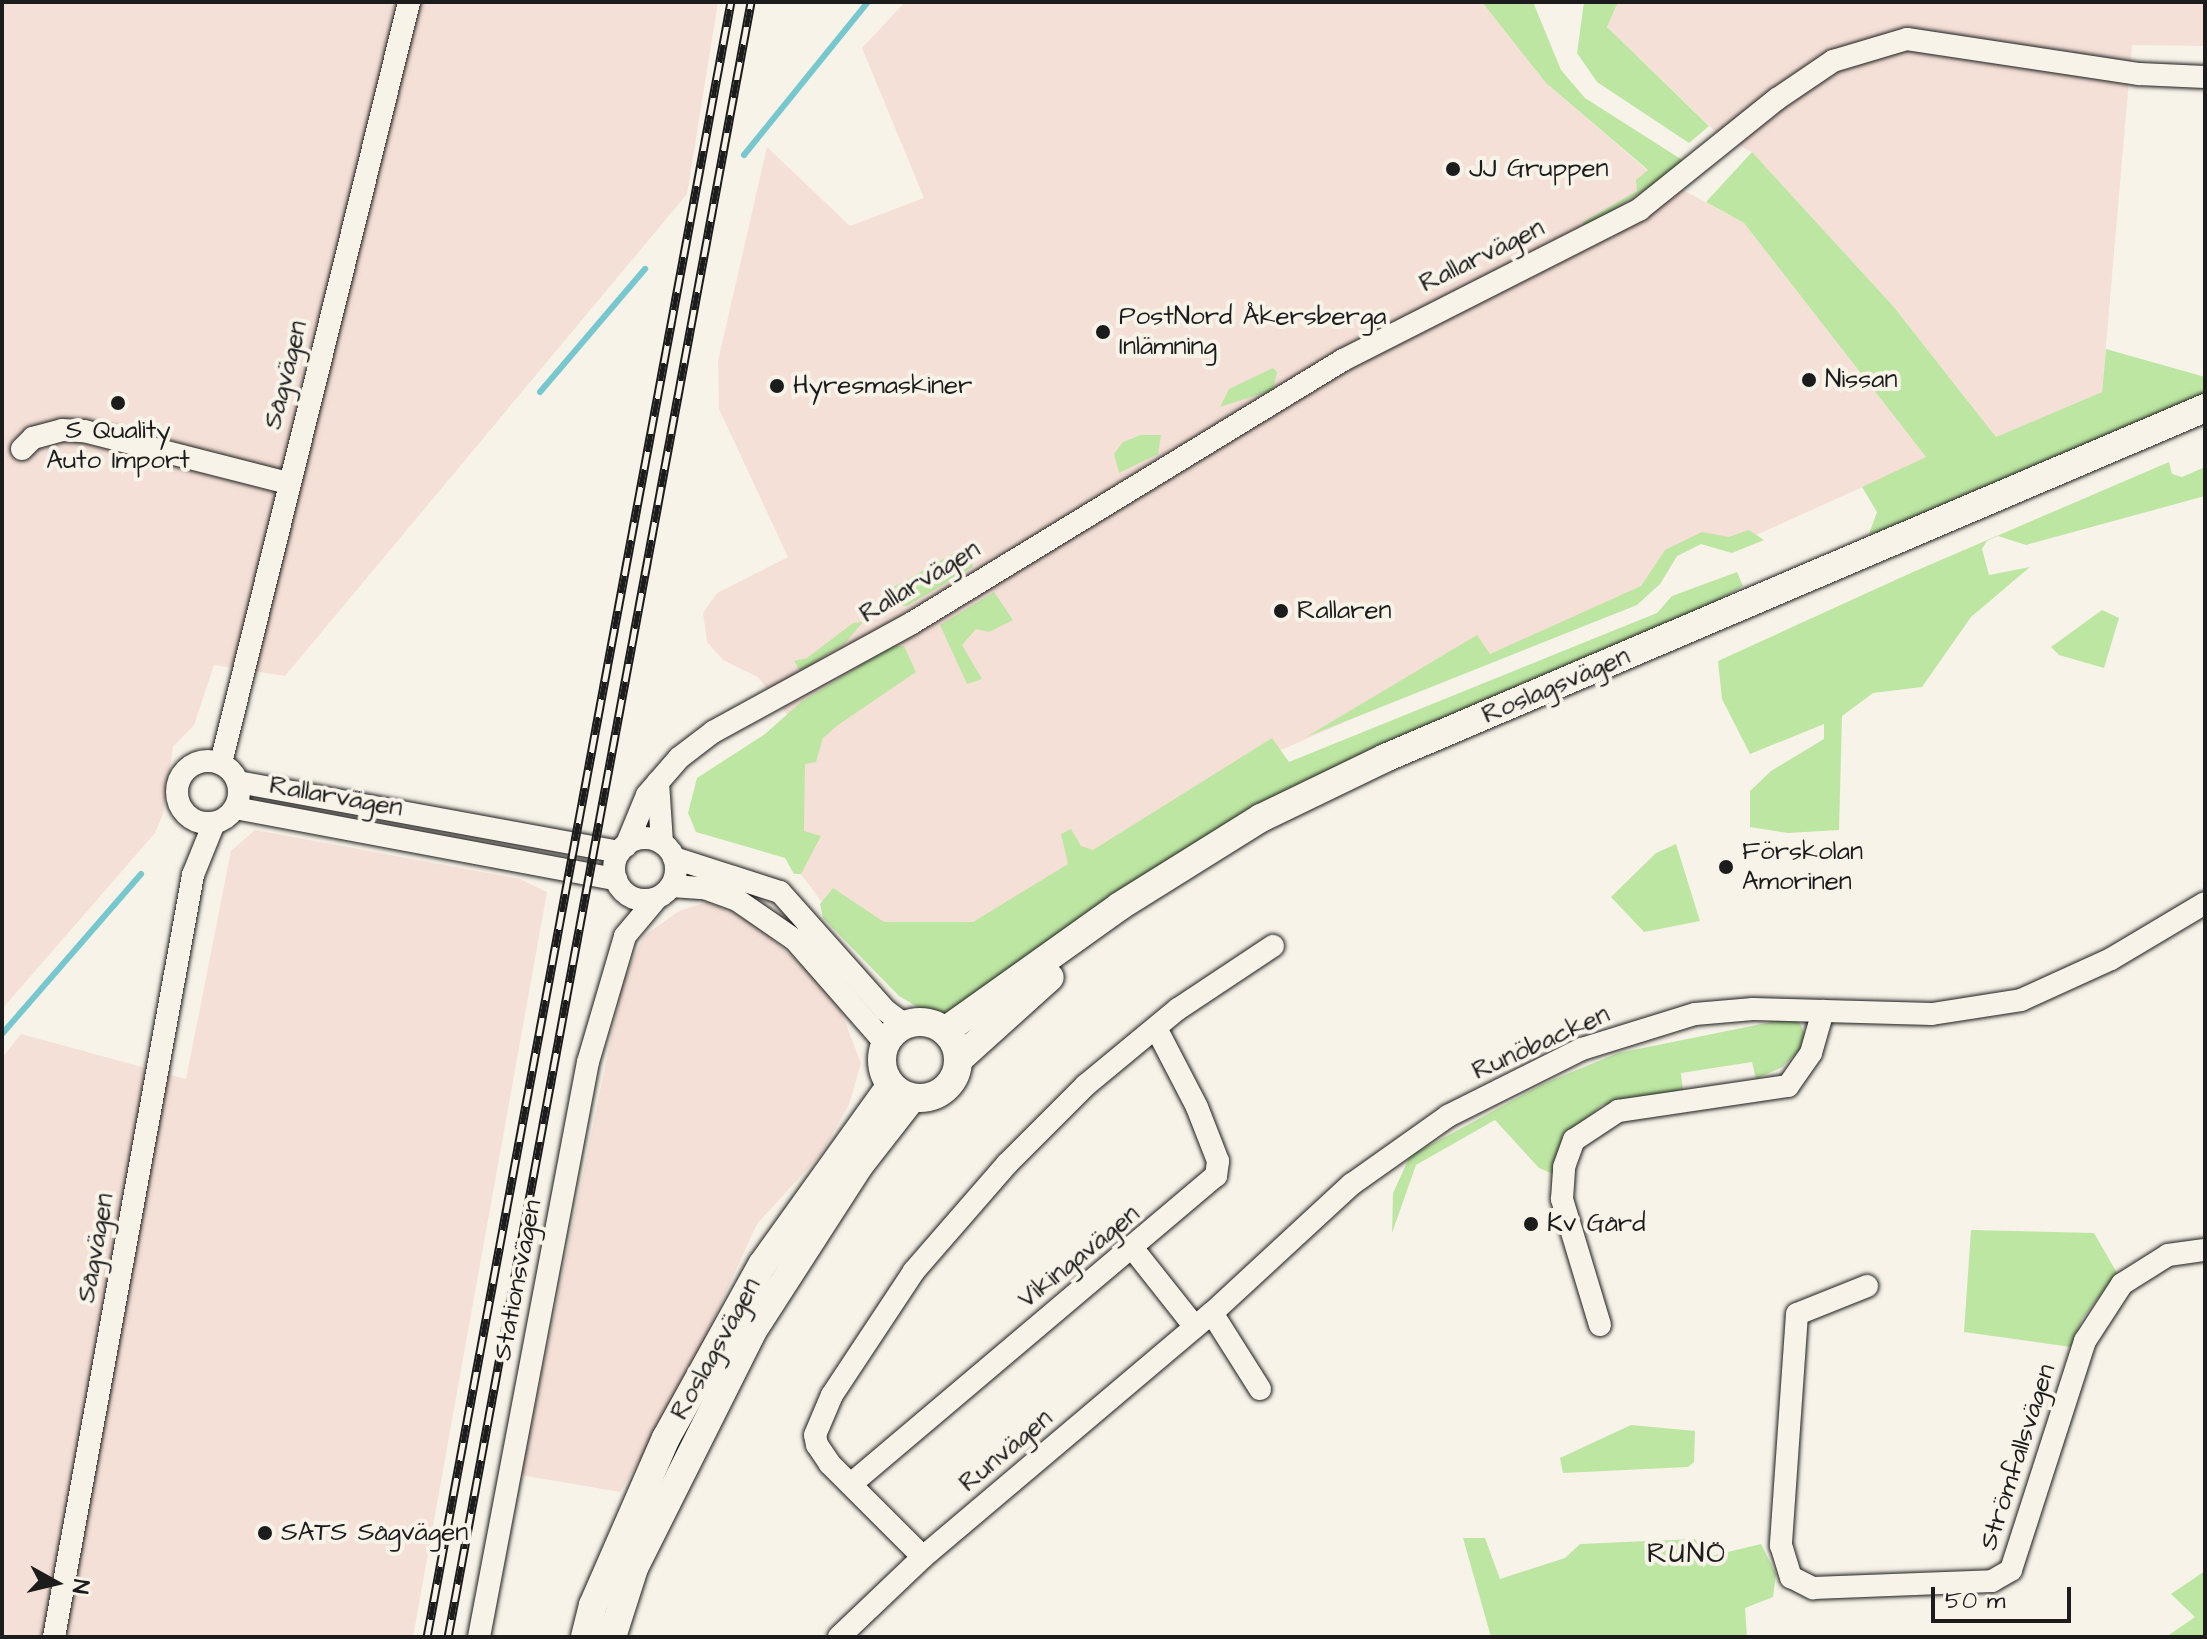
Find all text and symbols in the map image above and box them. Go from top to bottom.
place label: JJ Gruppen [1469,153,1608,185]
marker: JJ Gruppen [1444,160,1462,178]
street label: Rallarvägen [1415,212,1549,300]
place label: PostNord Åkersberga Inlämning [1119,301,1387,362]
street label: Sågvägen [257,318,315,432]
marker: PostNord Åkersberga Inlämning [1094,323,1112,341]
place label: Nissan [1825,364,1898,396]
place label: Hyresmaskiner [793,370,972,402]
marker: Nissan [1800,371,1818,389]
marker: Hyresmaskiner [768,377,786,395]
marker: S Quality Auto Import [109,394,127,412]
place label: S Quality Auto Import [46,415,190,476]
street label: Rallarvägen [854,534,986,630]
place label: Rallaren [1297,595,1392,627]
marker: Rallaren [1272,602,1290,620]
street label: Roslagsvägen [1478,641,1634,731]
street label: Rallarvägen [267,770,405,824]
place label: Förskolan Amorinen [1742,836,1863,898]
marker: Förskolan Amorinen [1717,858,1735,876]
street label: Runöbacken [1468,999,1614,1087]
street label: Sågvägen [71,1191,121,1305]
street label: Stationsvägen [487,1197,549,1363]
street label: Vikingavägen [1012,1199,1146,1315]
place label: Kv Gård [1547,1208,1646,1240]
marker: Kv Gård [1522,1215,1540,1233]
street label: Roslagsvägen [664,1273,768,1425]
street label: Strömfallsvägen [1973,1360,2063,1554]
street label: Runvägen [953,1403,1059,1499]
place label: SATS Sågvägen [281,1517,468,1549]
marker: SATS Sågvägen [256,1524,274,1542]
district label: RUNÖ [1647,1537,1727,1571]
north arrow [16,1543,96,1623]
scale bar [1935,1571,2075,1621]
text: N [64,1577,97,1595]
text: 50 m [1945,1584,2005,1618]

